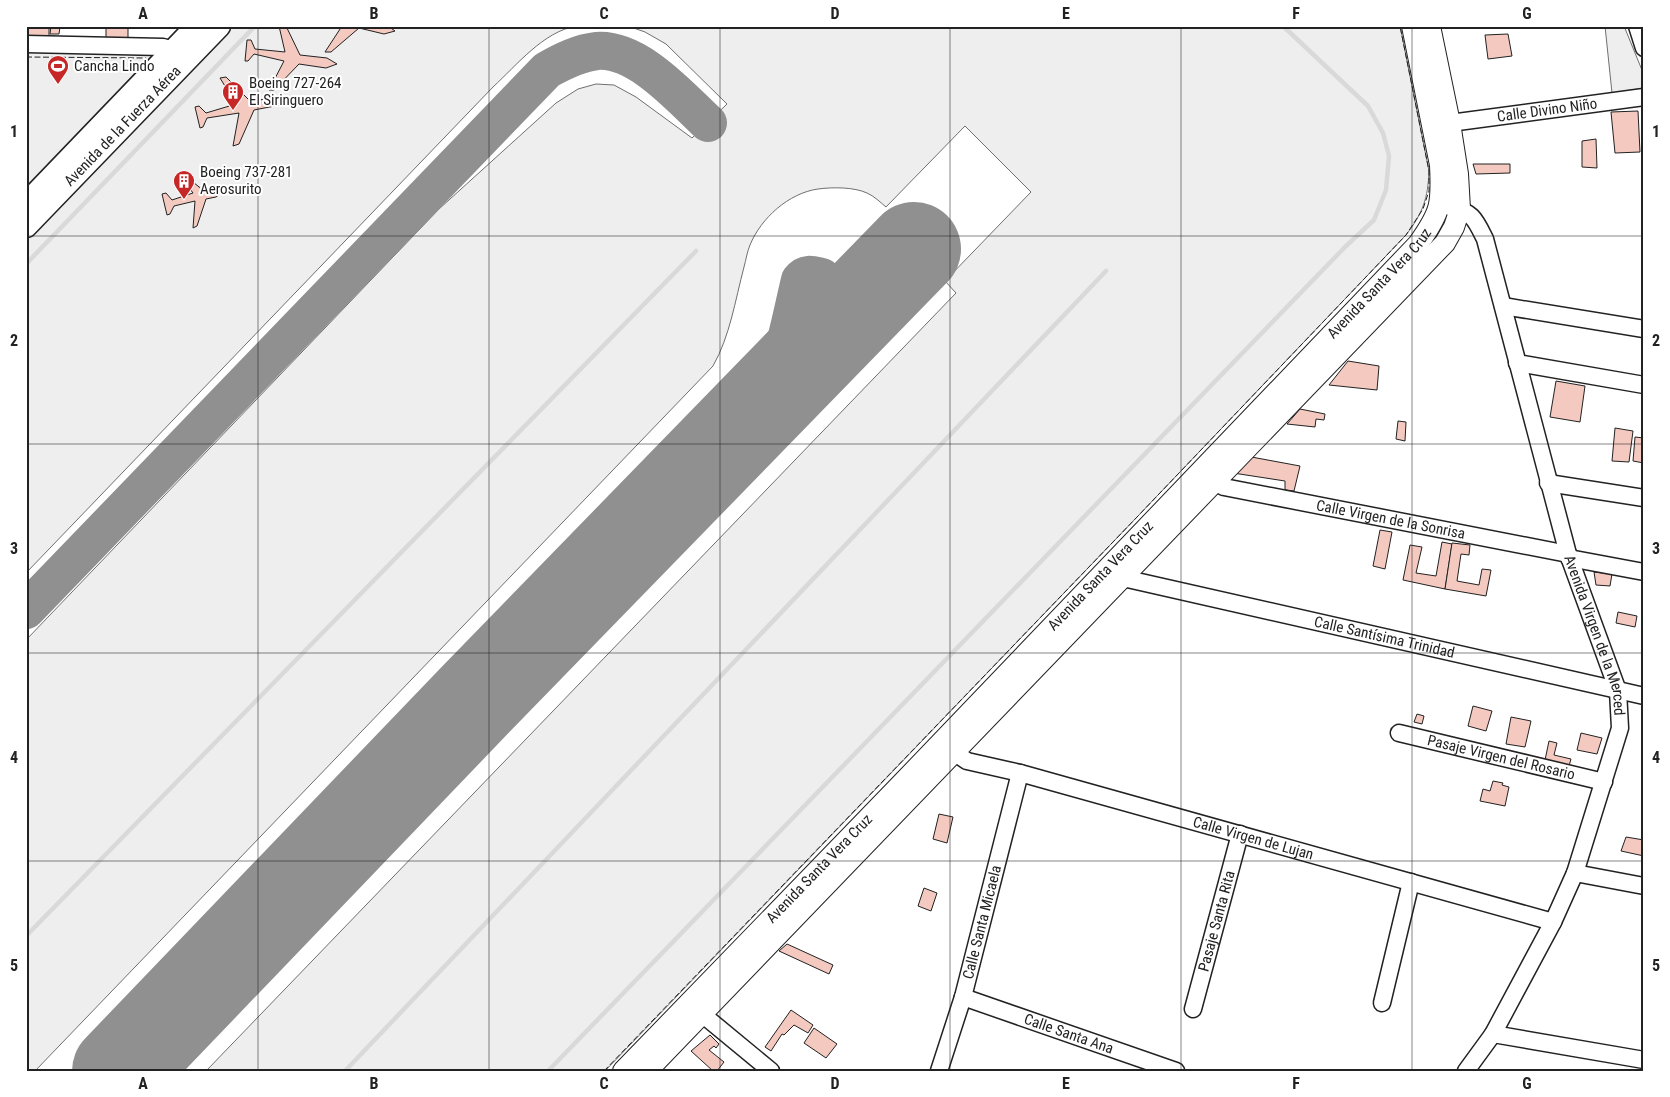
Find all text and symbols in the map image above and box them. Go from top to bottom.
text: A [138,4,148,23]
text: B [370,4,379,23]
text: C [599,4,609,23]
text: D [830,4,840,23]
text: E [1062,4,1070,23]
text: F [1292,4,1300,23]
text: G [1522,4,1532,23]
sports icon: Cancha Lindo [46,54,70,85]
place label: Cancha Lindo [74,57,155,75]
street label: Avenida de la Fuerza Aérea [60,62,185,190]
place label: Boeing 727-264 El Siringuero [249,74,341,109]
building icon: Boeing 727-264 El Siringuero [221,80,245,111]
street label: Calle Divino Niño [1496,94,1598,126]
text: 1 [10,122,18,141]
text: 1 [1652,122,1660,141]
place label: Boeing 737-281 Aerosurito [200,163,292,198]
building icon: Boeing 737-281 Aerosurito [172,169,196,200]
street label: Avenida Santa Vera Cruz [1323,225,1435,342]
text: 2 [10,331,18,350]
text: 2 [1652,331,1660,350]
street label: Calle Virgen de la Sonrisa [1315,496,1467,543]
street label: Avenida Santa Vera Cruz [1044,517,1157,634]
text: 3 [10,539,18,558]
text: 3 [1652,539,1660,558]
street label: Avenida Virgen de la Merced [1560,553,1628,716]
street label: Calle Santísima Trinidad [1312,613,1456,662]
street label: Pasaje Virgen del Rosario [1425,731,1577,784]
text: 4 [10,748,18,767]
text: 4 [1652,748,1660,767]
street label: Avenida Santa Vera Cruz [762,810,876,927]
street label: Calle Virgen de Lujan [1191,813,1316,864]
street label: Calle Santa Micaela [959,863,1005,981]
street label: Pasaje Santa Rita [1194,869,1239,974]
text: 5 [10,956,18,975]
text: 5 [1652,956,1660,975]
street label: Calle Santa Ana [1022,1010,1116,1058]
text: A [138,1074,148,1093]
text: B [370,1074,379,1093]
text: C [599,1074,609,1093]
text: D [830,1074,840,1093]
text: E [1062,1074,1070,1093]
text: F [1292,1074,1300,1093]
text: G [1522,1074,1532,1093]

